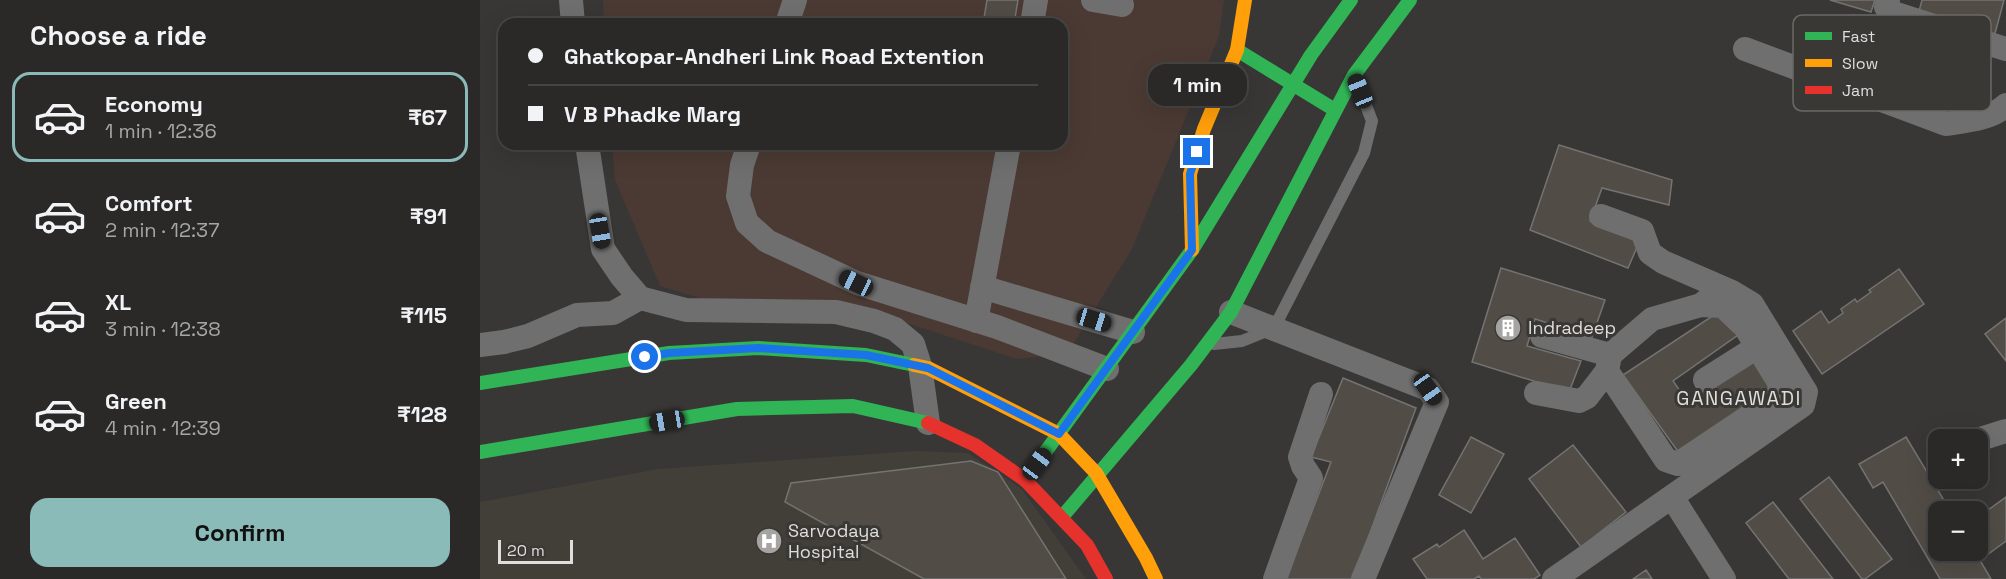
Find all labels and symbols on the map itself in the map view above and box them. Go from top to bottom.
legend [1793,15,1991,111]
text: Fast [1842,26,1875,47]
text: Slow [1842,53,1878,74]
callout: 1 min [1148,65,1246,107]
car [1345,71,1375,111]
text: Jam [1842,80,1874,101]
route end [1183,138,1210,165]
car [588,212,612,250]
car [836,267,876,299]
car [1074,306,1114,334]
building icon: Indradeep [1493,313,1523,343]
place label: Indradeep [1528,316,1616,339]
route start [631,343,658,370]
car [1410,369,1446,409]
district label: GANGAWADI [1676,385,1802,411]
car [648,409,686,433]
car [1019,444,1055,484]
place label: Sarvodaya Hospital [788,519,880,563]
hospital icon: Sarvodaya Hospital [754,526,784,556]
scale bar [498,537,573,564]

